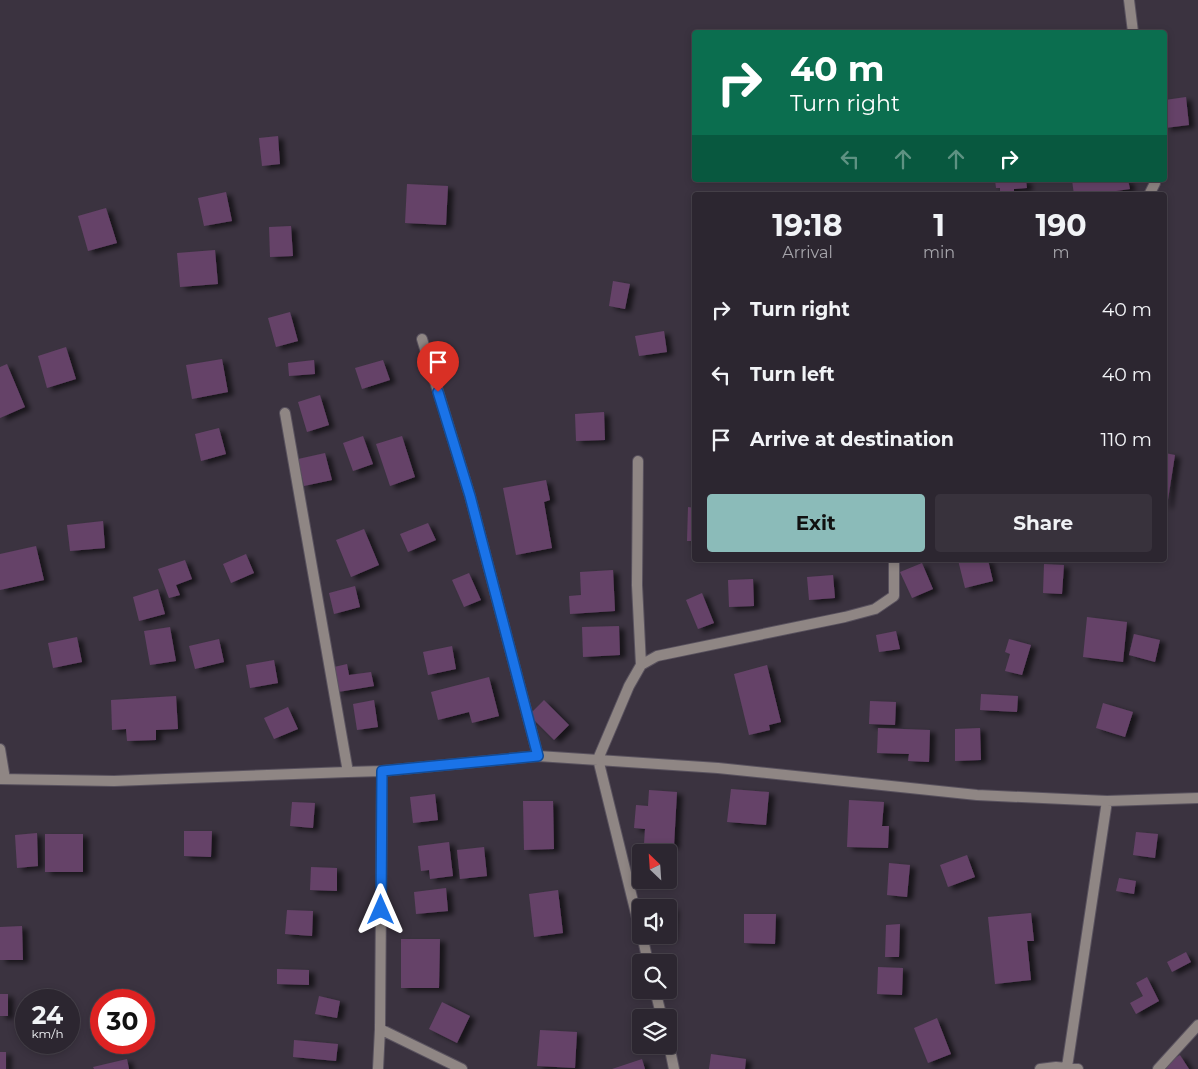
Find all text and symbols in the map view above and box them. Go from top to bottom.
text: 40 m [790,47,885,90]
icon: right [707,50,772,115]
text: Turn right [790,90,900,117]
icon: left [836,145,864,173]
icon: ahead [889,145,917,173]
icon: ahead [942,145,970,173]
icon: right [995,145,1023,173]
text: 19:18 [772,207,843,244]
text: 1 [933,207,945,244]
text: 190 [1035,207,1087,244]
text: Arrival [782,243,833,262]
text: min [923,243,955,262]
text: m [1053,243,1070,262]
icon: right [707,296,735,324]
text: Turn right [750,298,850,321]
text: 40 m [1102,298,1152,321]
pin [417,341,459,392]
icon: arrive [424,348,452,376]
icon: left [707,361,735,389]
text: Turn left [750,363,835,386]
text: 40 m [1102,363,1152,386]
icon: arrive [707,426,735,454]
text: Arrive at destination [750,428,954,451]
text: 110 m [1101,428,1152,451]
button: Exit [707,494,925,552]
button: Share [935,494,1152,552]
north arrow [632,844,678,889]
map controls [632,844,677,1054]
position arrow [354,883,406,935]
button: sound [632,899,677,944]
button: search [632,954,677,999]
speed limit sign: 30 [90,989,155,1054]
text: 24 [32,1000,63,1030]
button: layers [632,1009,677,1054]
text: km/h [31,1026,64,1041]

